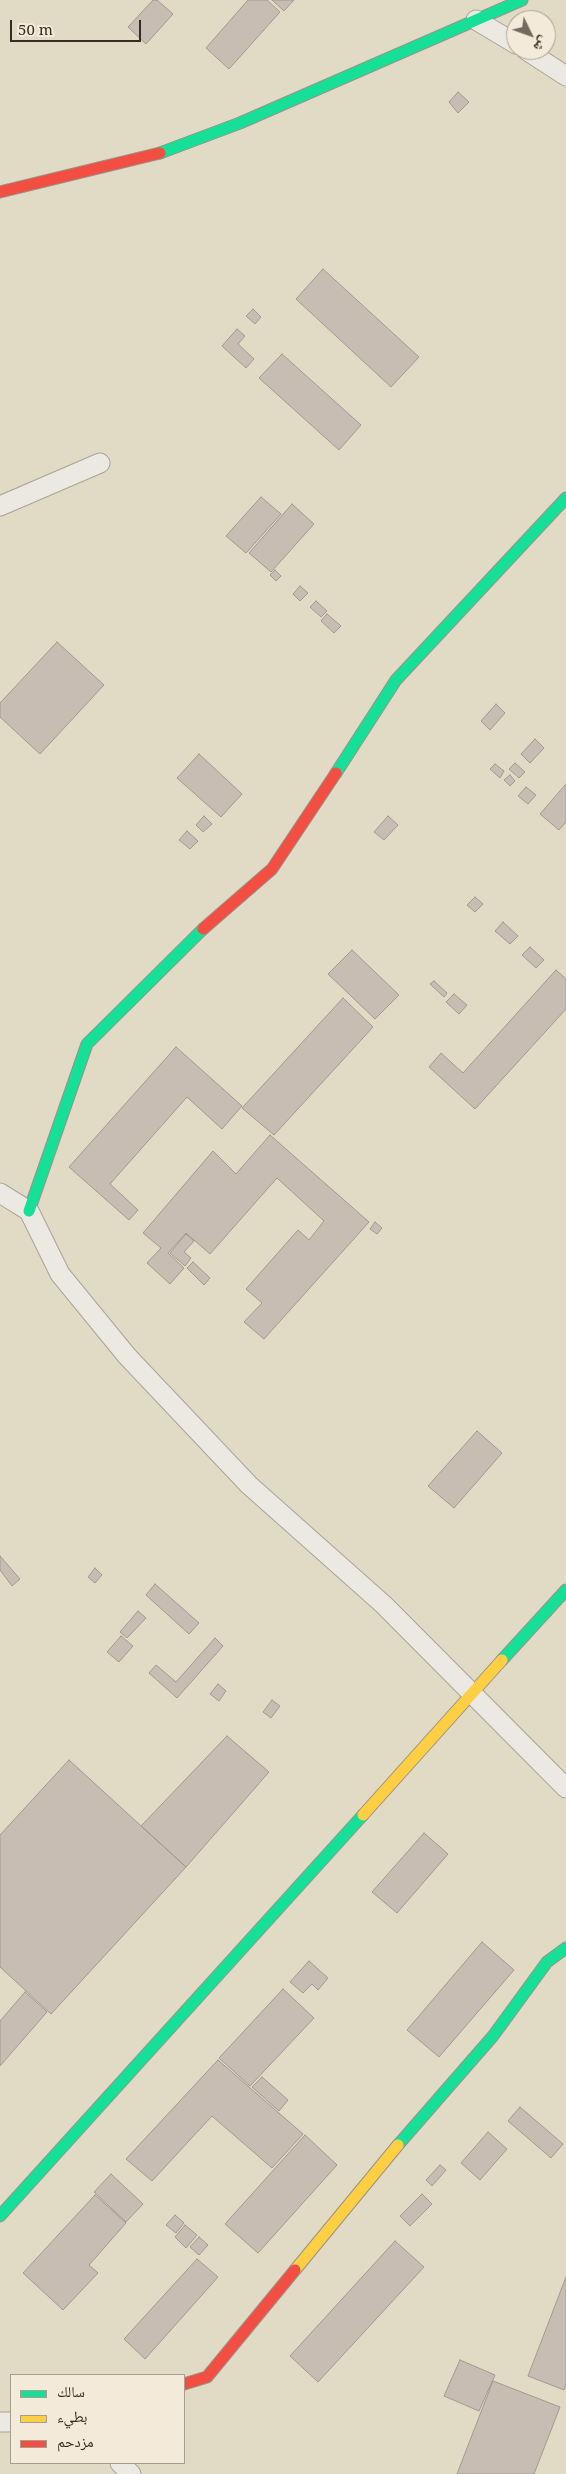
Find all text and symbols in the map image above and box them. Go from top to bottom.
scale bar [12,10,144,42]
north arrow [506,10,556,60]
text: 50 m [18,19,53,39]
text: ش [530,33,554,57]
legend [10,2374,185,2464]
text: سالك [57,2381,85,2401]
text: بطيء [57,2406,87,2426]
text: مزدحم [57,2431,94,2451]

